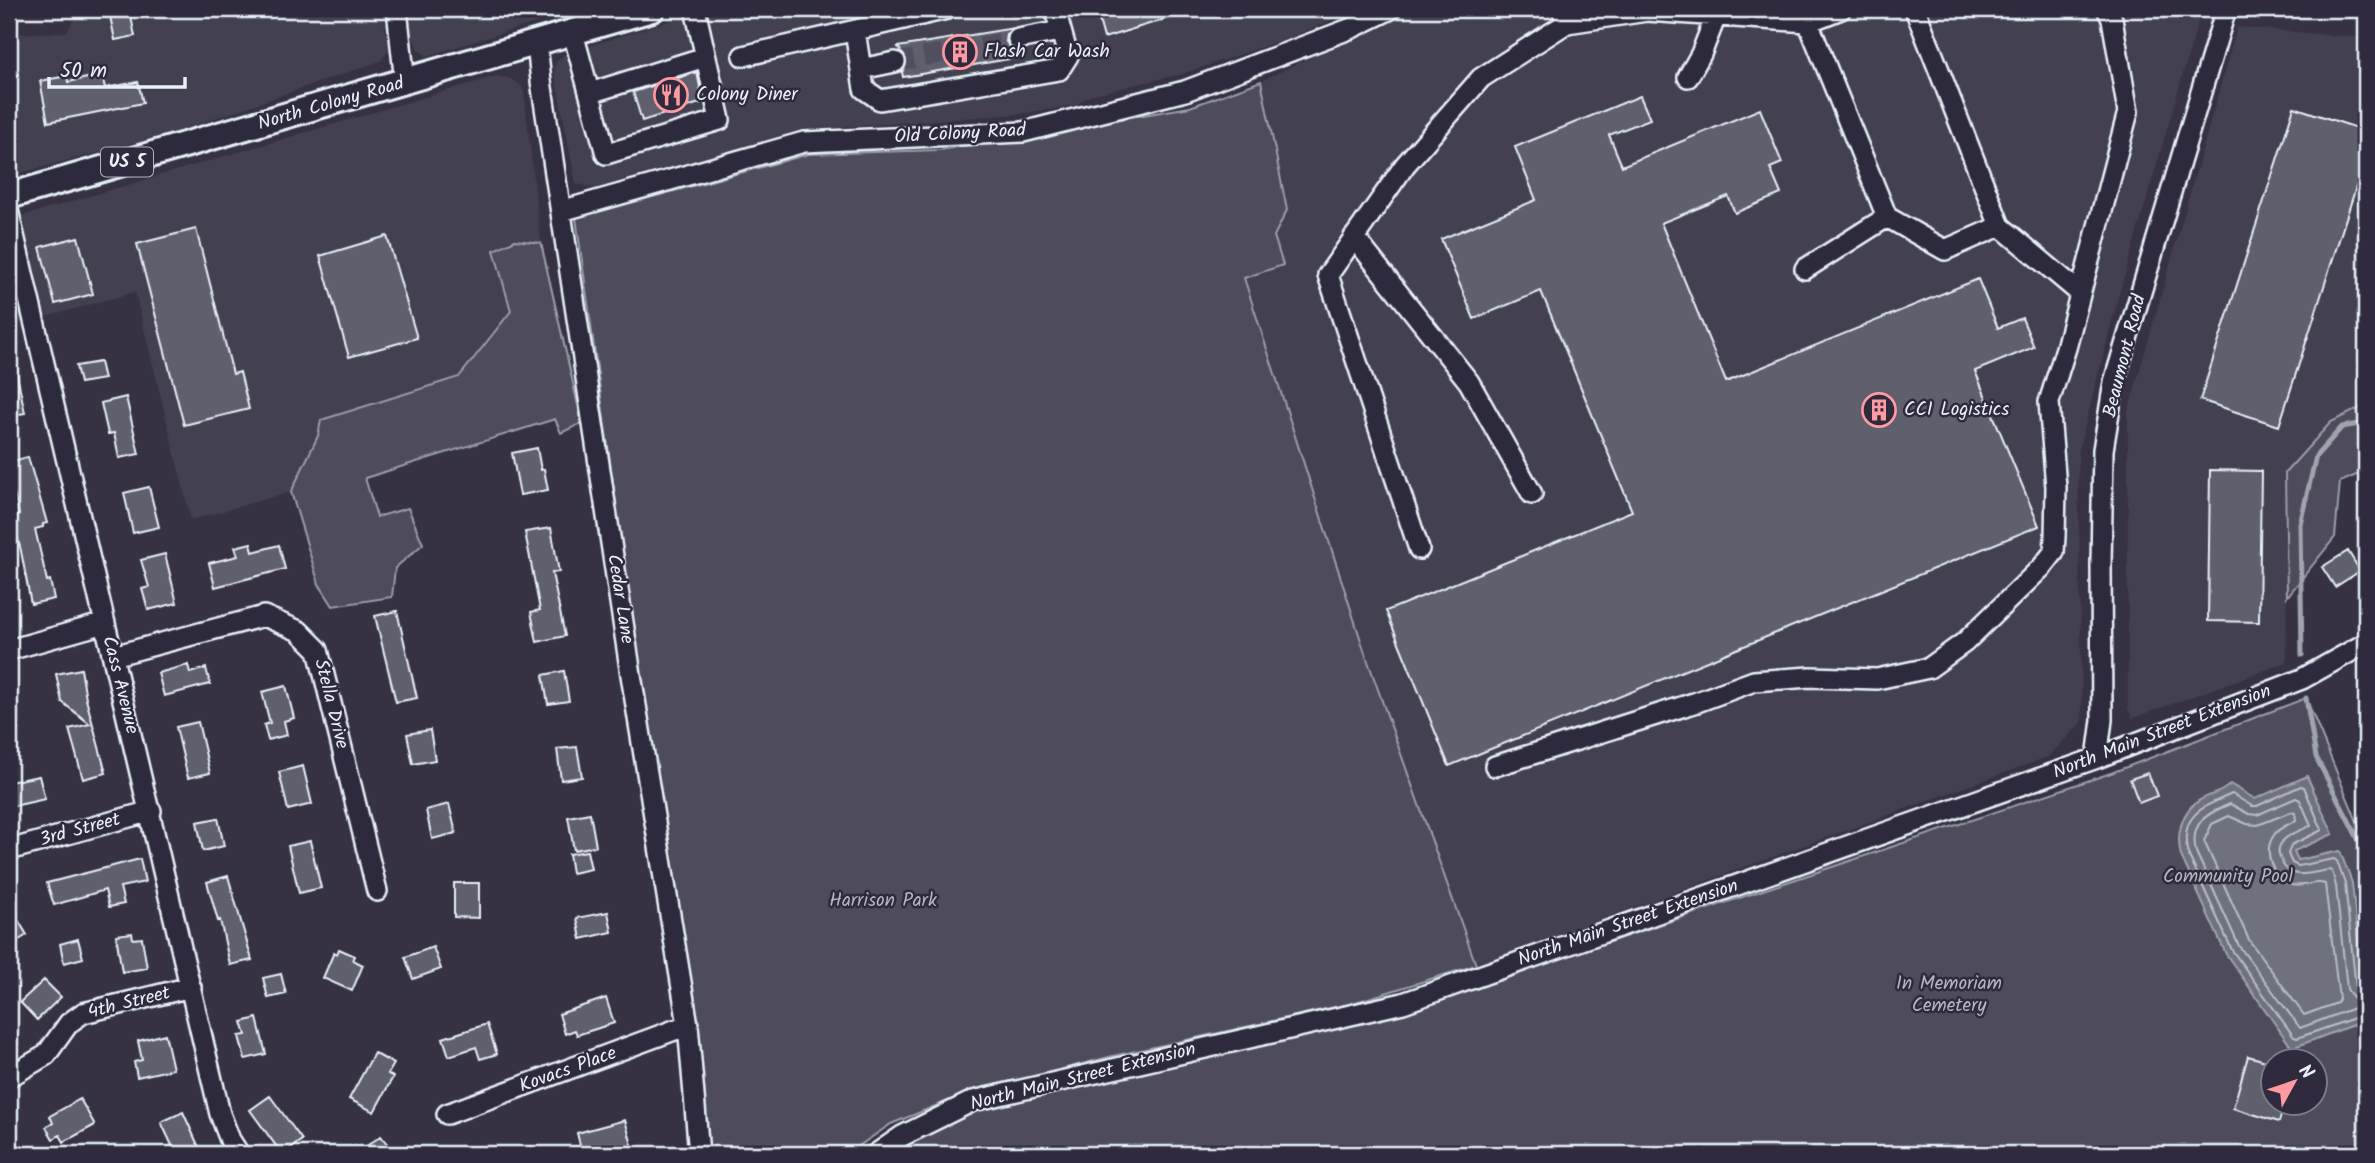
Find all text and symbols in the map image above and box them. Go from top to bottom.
building icon: Flash Car Wash [941,33,979,71]
place label: Flash Car Wash [984,37,1110,67]
scale bar [49,46,186,90]
text: 50 m [60,55,107,88]
street label: North Colony Road [254,69,408,139]
restaurant icon: Colony Diner [652,76,690,114]
place label: Colony Diner [696,80,799,110]
street label: Old Colony Road [894,116,1027,152]
road number: US 5 [101,148,153,176]
street label: Beaumont Road [2095,291,2155,421]
building icon: CCI Logistics [1860,391,1898,429]
place label: CCI Logistics [1904,395,2009,425]
street label: Cedar Lane [598,552,642,646]
street label: Cass Avenue [93,633,147,738]
street label: Stella Drive [305,656,357,752]
street label: North Main Street Extension [2049,677,2275,787]
street label: 3rd Street [36,805,124,855]
park label: Community Pool [2163,862,2293,892]
street label: North Main Street Extension [1514,871,1742,975]
park label: Harrison Park [829,886,937,916]
park label: In Memoriam Cemetery [1896,969,2002,1021]
street label: 4th Street [85,978,174,1028]
street label: North Main Street Extension [967,1034,1199,1120]
street label: Kovacs Place [515,1038,621,1102]
north arrow [2260,1048,2330,1118]
text: N [2290,1058,2321,1087]

